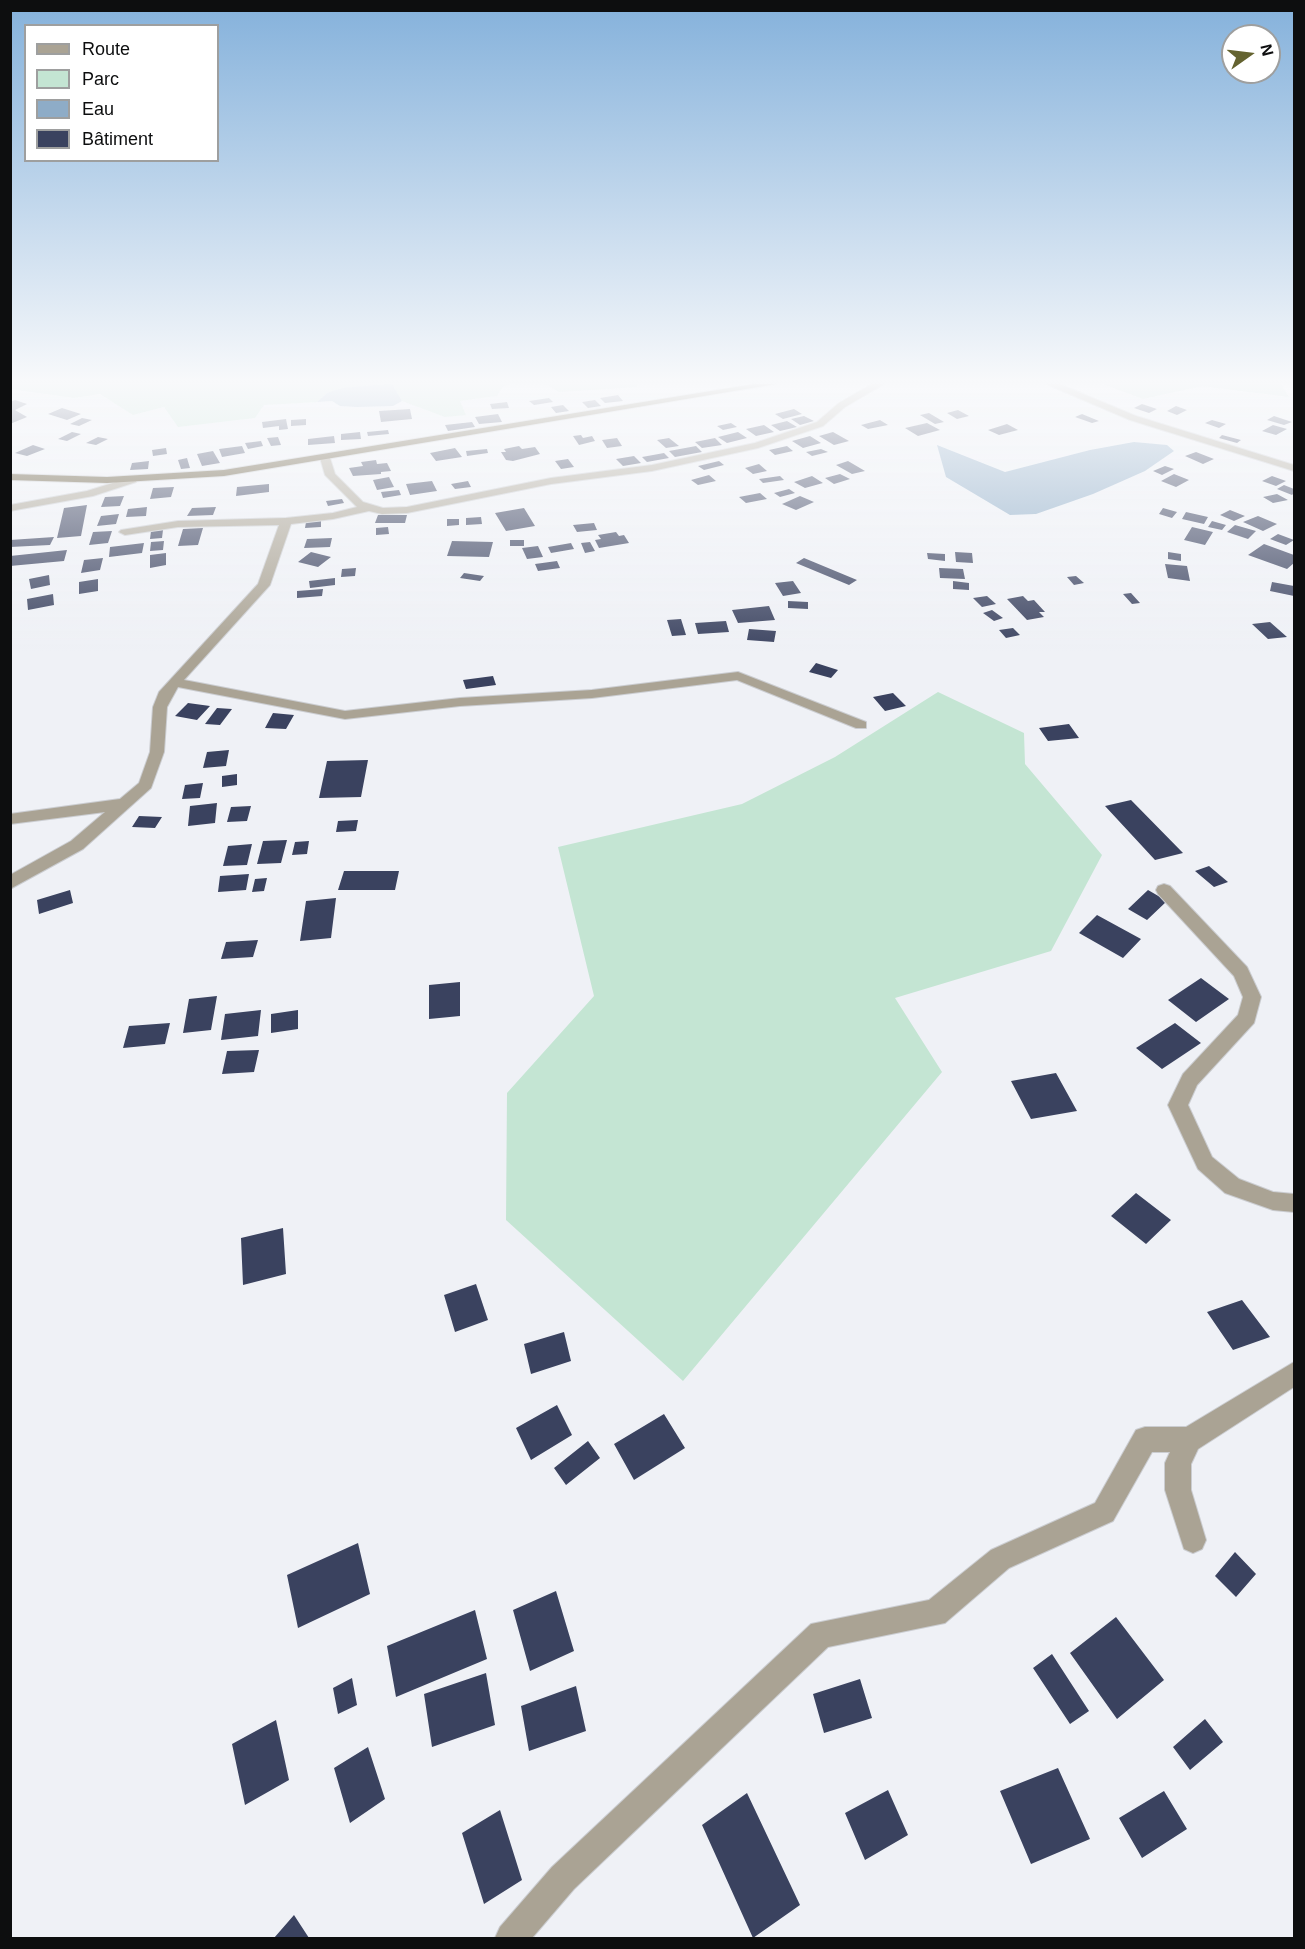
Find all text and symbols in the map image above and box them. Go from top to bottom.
legend [24,24,219,162]
north arrow [1221,24,1281,84]
text: Route [82,39,130,59]
text: N [1257,42,1277,58]
text: Parc [82,69,119,89]
text: Eau [82,99,114,119]
text: Bâtiment [82,129,153,149]

